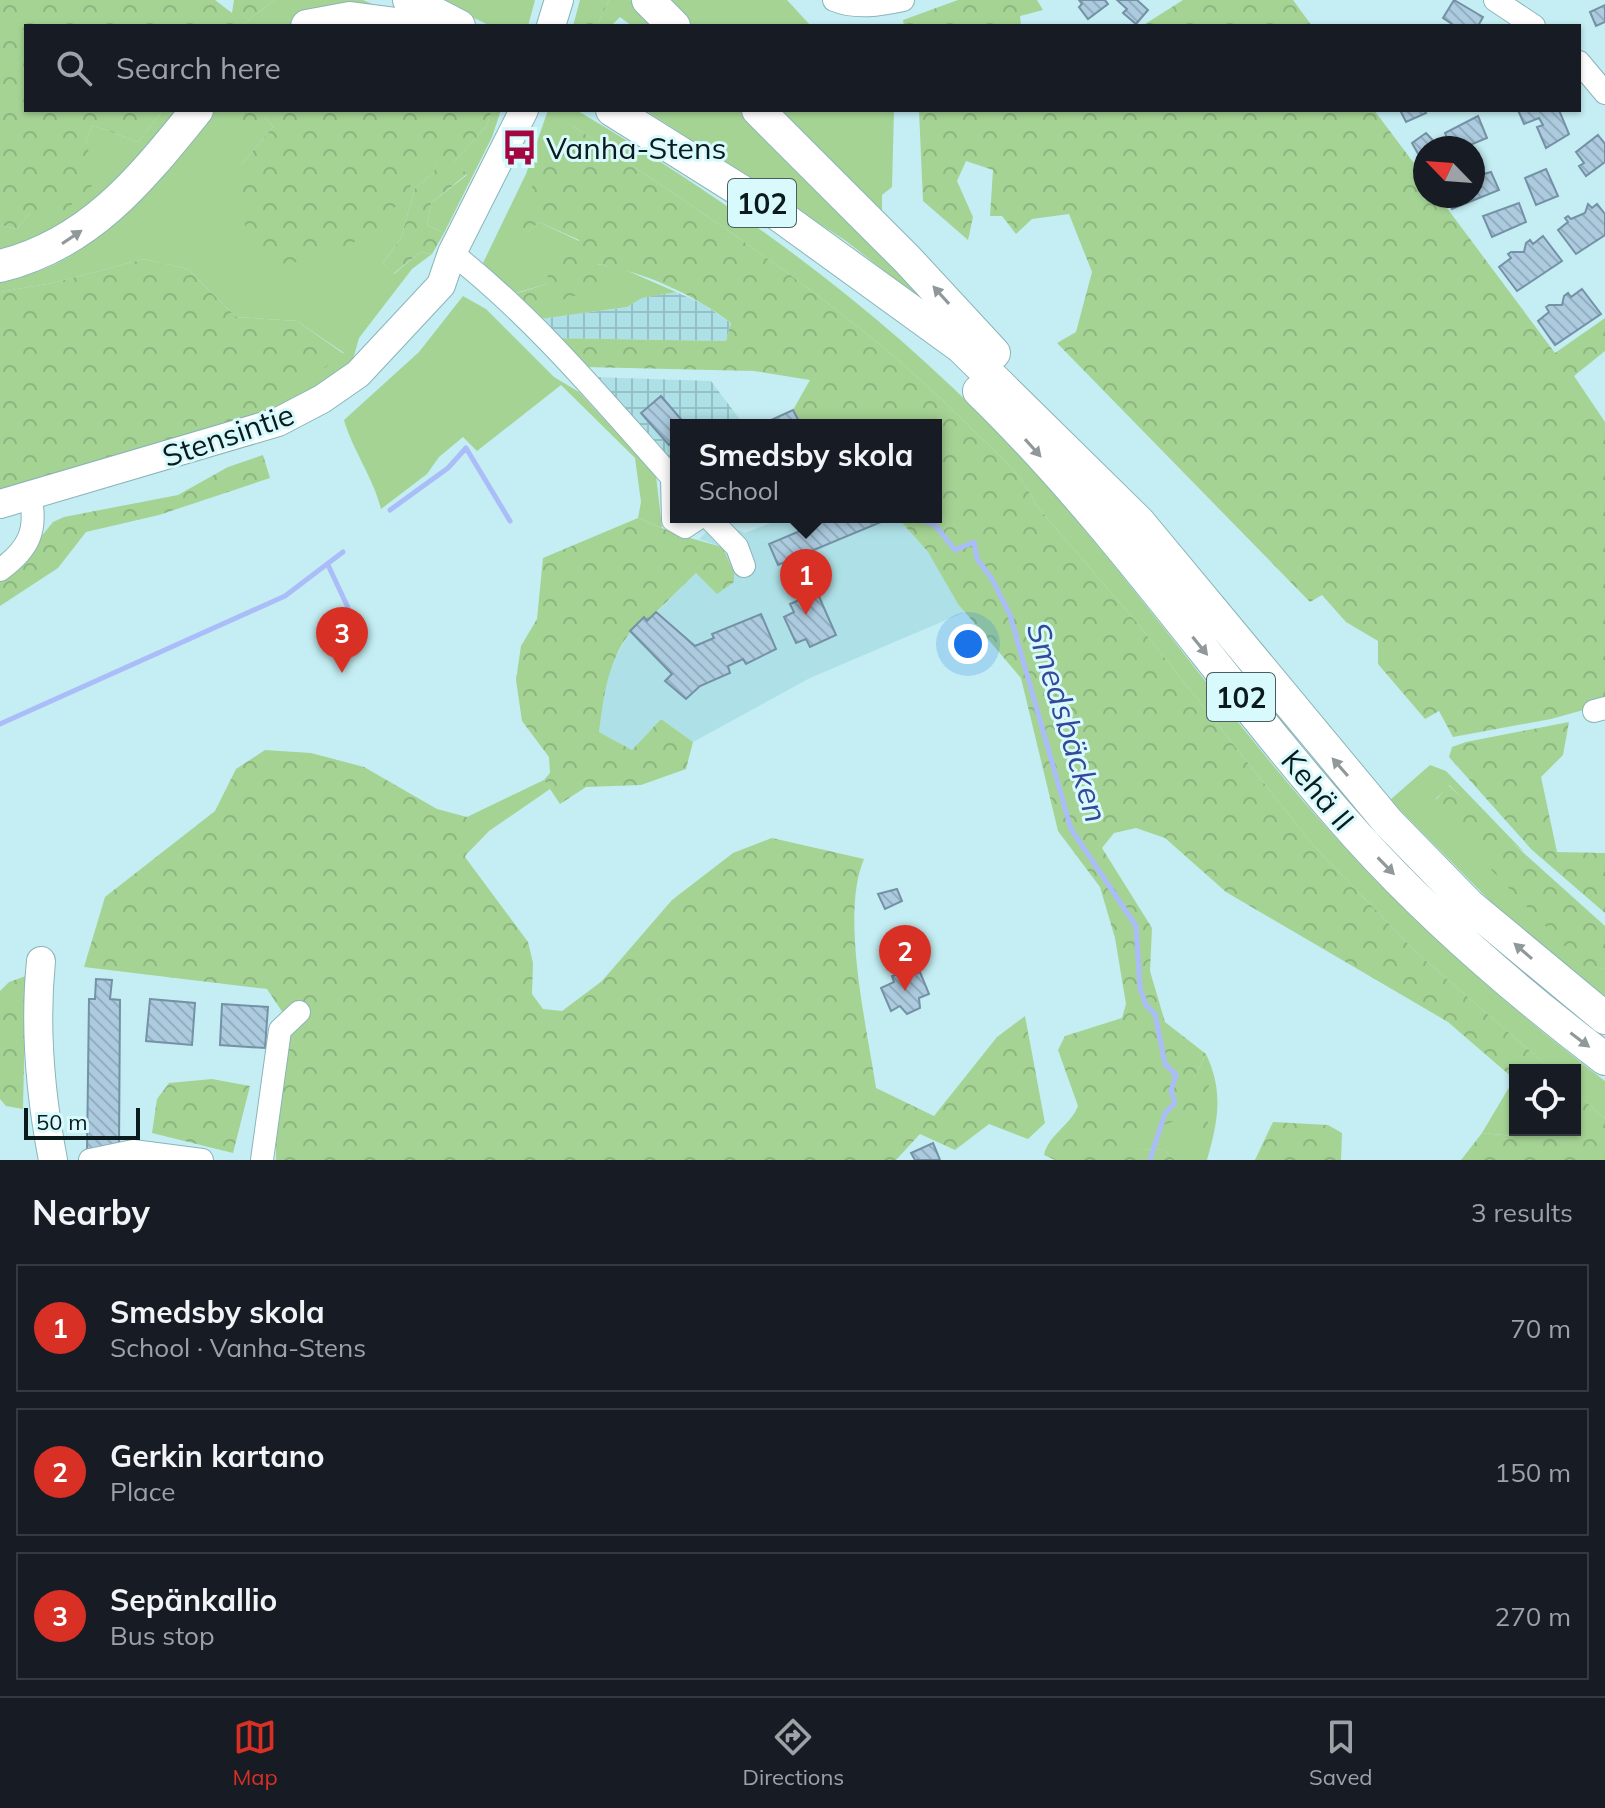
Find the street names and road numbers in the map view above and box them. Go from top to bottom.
road number: 102 [728,179,796,227]
street label: Stensintie [157,395,299,475]
road number: 102 [1207,673,1275,721]
street label: Kehä II [1273,742,1363,838]

